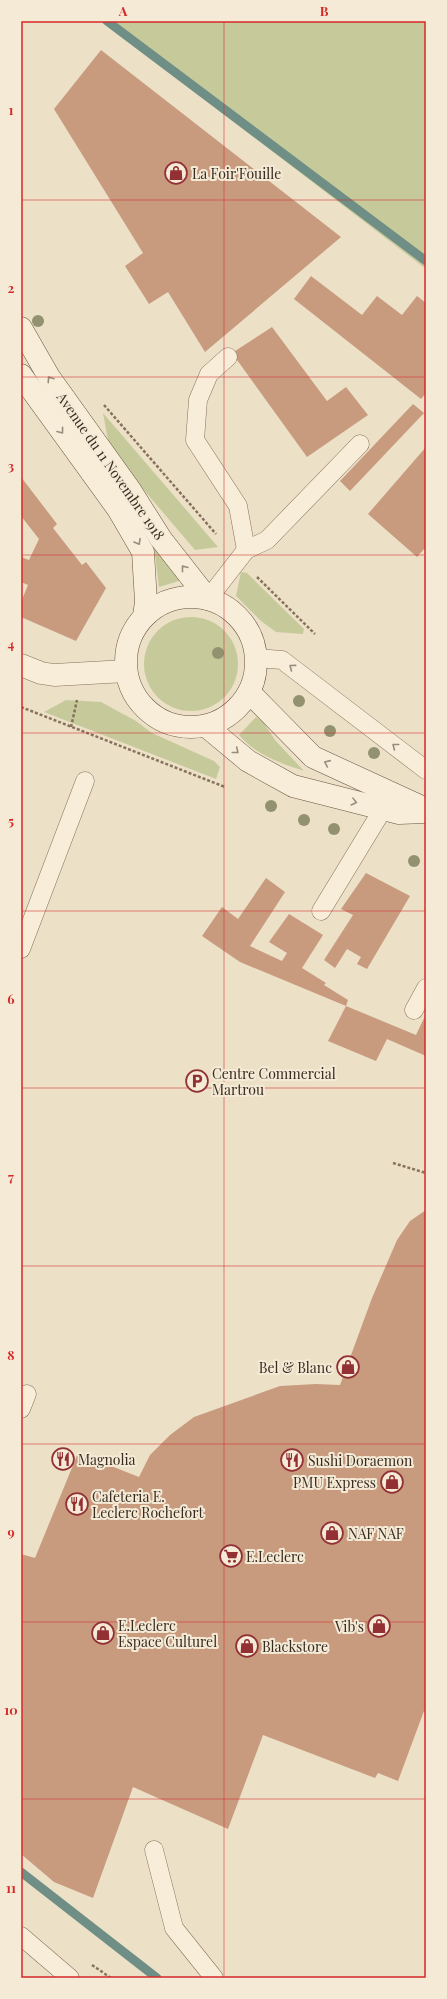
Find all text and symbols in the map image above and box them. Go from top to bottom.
text: A [118,2,128,19]
text: B [320,2,329,19]
text: 1 [9,101,14,118]
shop icon: La Foir'Fouille [163,160,189,186]
place label: La Foir'Fouille [192,164,281,183]
text: 2 [8,279,15,296]
one-way arrow [48,376,55,383]
street label: Avenue du 11 Novembre 1918 [52,388,169,543]
one-way arrow [56,427,63,434]
text: 3 [8,457,14,474]
one-way arrow [133,538,140,546]
one-way arrow [181,566,188,573]
text: 4 [8,635,15,652]
one-way arrow [289,665,296,672]
one-way arrow [393,744,400,751]
one-way arrow [231,747,239,754]
one-way arrow [324,760,331,768]
one-way arrow [351,797,357,805]
text: 5 [8,812,14,829]
text: 6 [7,990,15,1007]
place label: Centre Commercial Martrou [212,1064,336,1099]
parking icon: Centre Commercial Martrou [184,1068,210,1094]
text: 7 [8,1168,14,1185]
text: 8 [7,1346,15,1363]
shop icon: Bel & Blanc [335,1354,361,1380]
place label: Bel & Blanc [259,1358,332,1377]
restaurant icon: Magnolia [50,1446,76,1472]
restaurant icon: Sushi Doraemon [279,1447,305,1473]
place label: Magnolia [78,1450,135,1469]
place label: Sushi Doraemon [308,1451,413,1470]
shop icon: PMU Express [379,1469,405,1495]
place label: PMU Express [293,1473,376,1492]
place label: Cafeteria E. Leclerc Rochefort [92,1487,204,1522]
restaurant icon: Cafeteria E. Leclerc Rochefort [64,1491,90,1517]
shop icon: NAF NAF [319,1520,345,1546]
text: 9 [7,1523,15,1540]
place label: NAF NAF [348,1524,404,1543]
supermarket icon: E.Leclerc [218,1543,244,1569]
place label: E.Leclerc [246,1547,304,1566]
shop icon: Vib's [366,1613,392,1639]
place label: E.Leclerc Espace Culturel [118,1616,217,1651]
place label: Vib's [334,1617,364,1636]
shop icon: E.Leclerc Espace Culturel [90,1620,116,1646]
shop icon: Blackstore [234,1633,260,1659]
place label: Blackstore [262,1637,328,1656]
text: 10 [4,1701,18,1718]
text: 11 [6,1879,16,1896]

